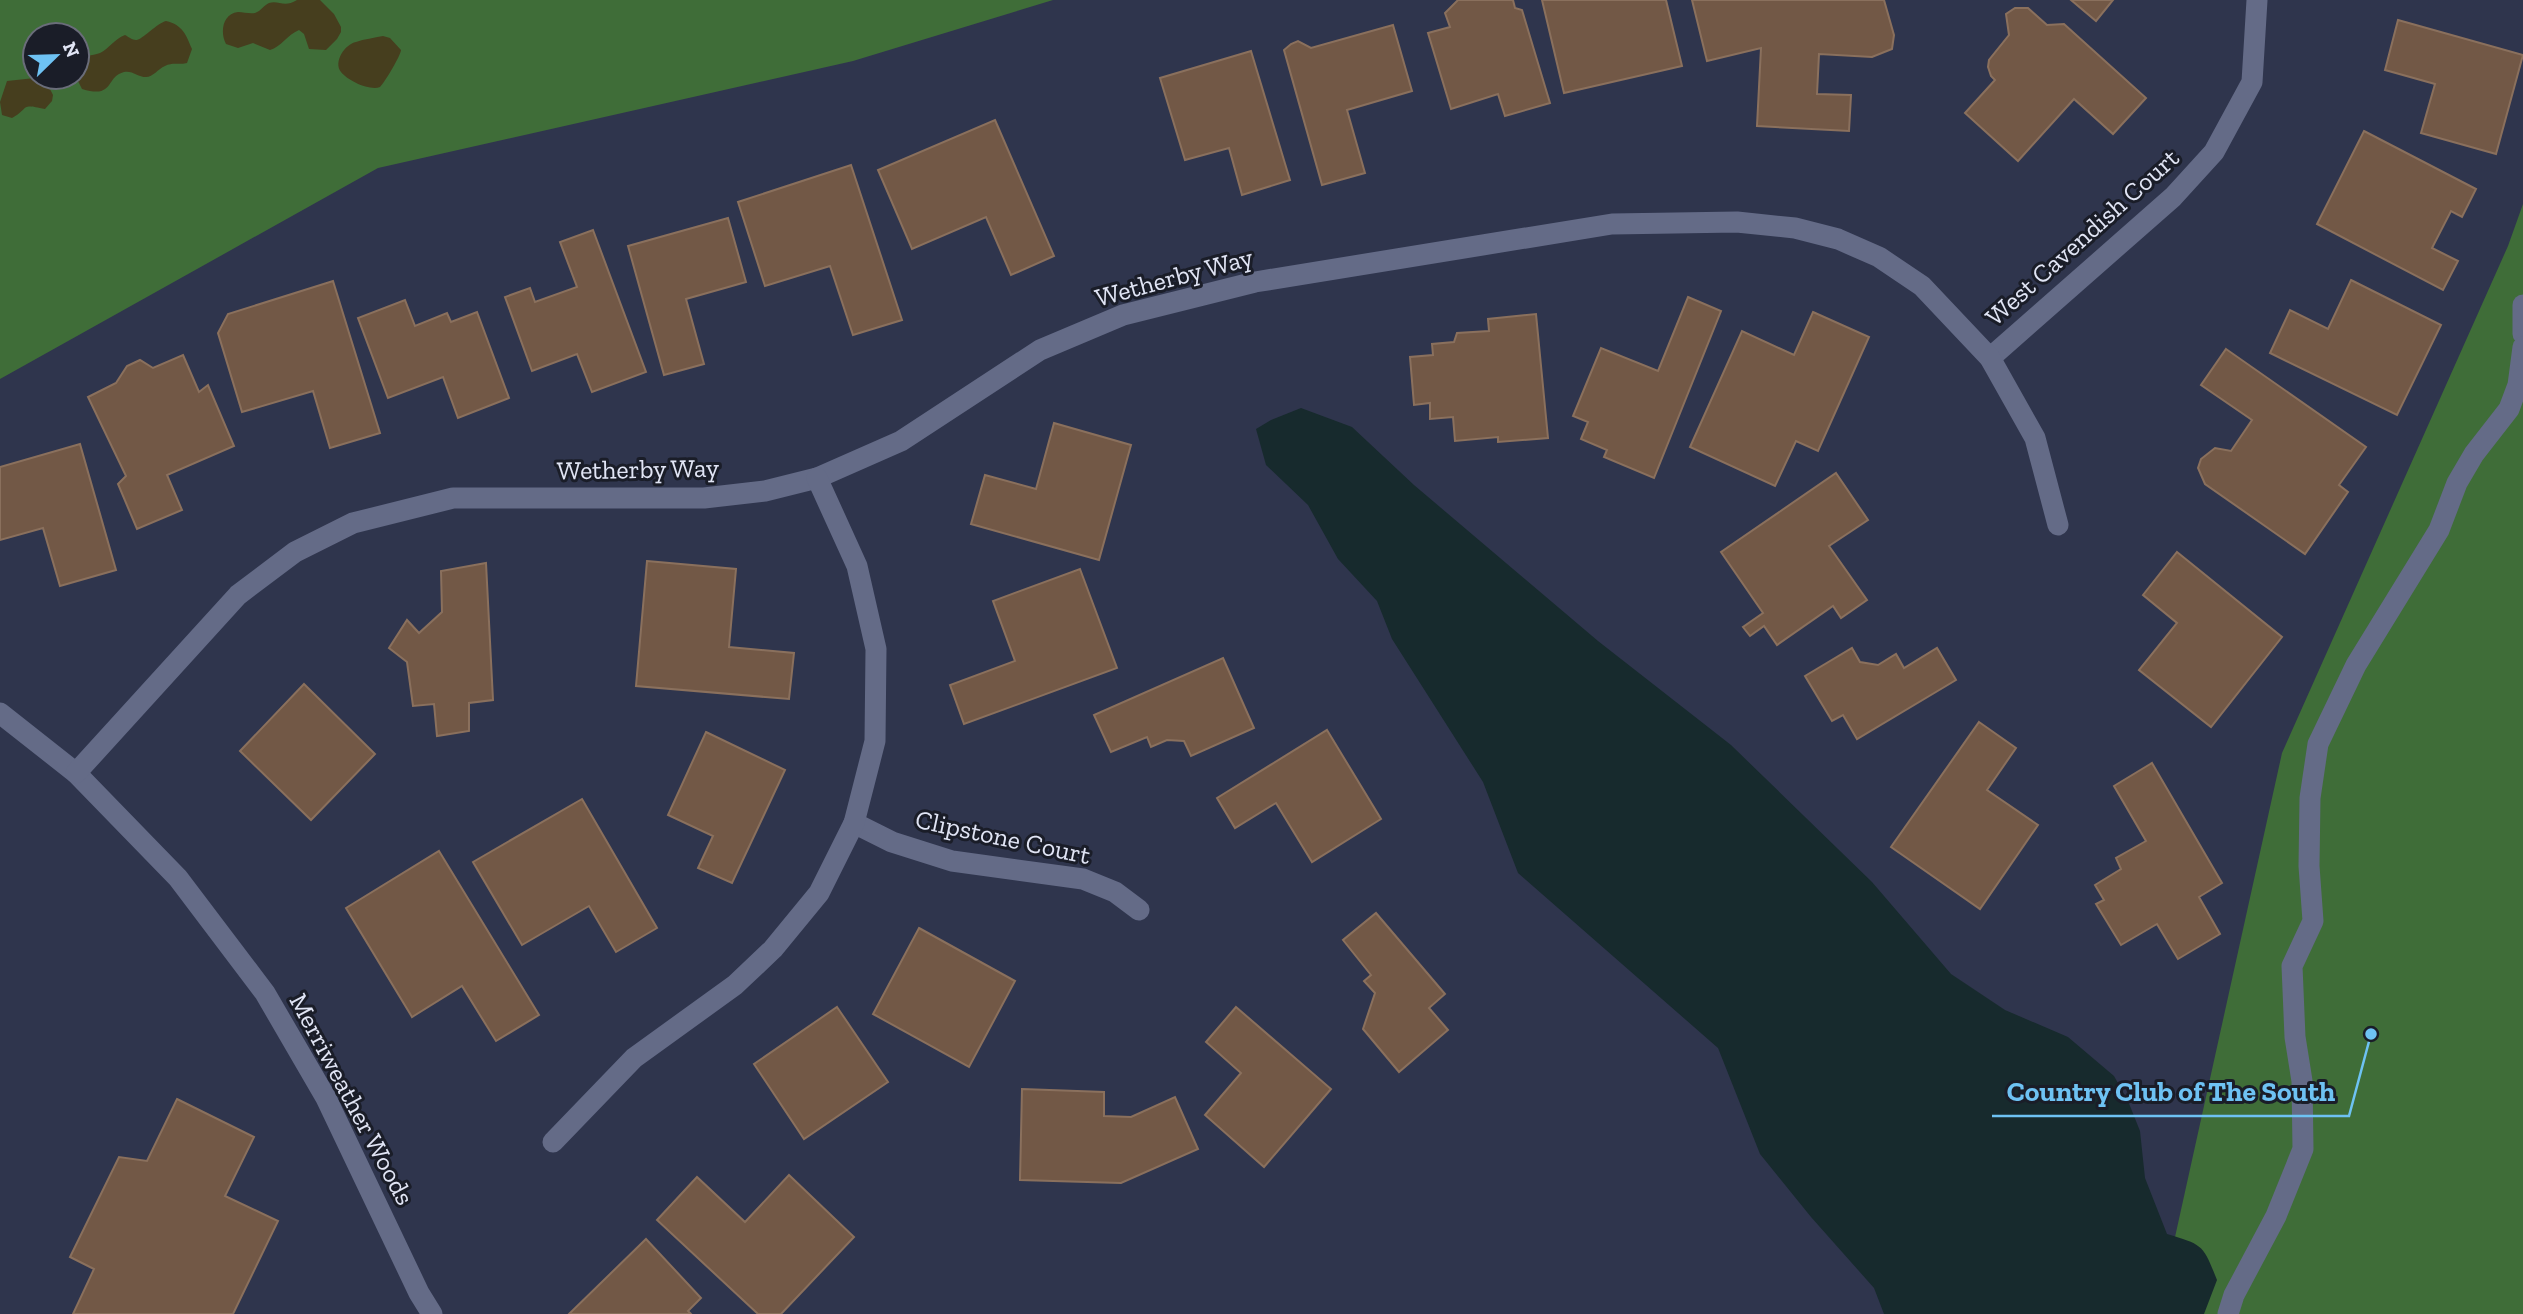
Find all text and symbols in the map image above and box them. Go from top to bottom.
north arrow [21,21,91,91]
text: N [58,38,85,61]
street label: West Cavendish Court [1979,141,2186,332]
street label: Wetherby Way [1091,240,1257,313]
street label: Wetherby Way [557,452,720,486]
street label: Clipstone Court [913,803,1094,871]
street label: Merriweather Woods [283,988,421,1210]
callout: Country Club of The South [1992,1067,2349,1116]
text: Country Club of The South [2007,1075,2335,1108]

